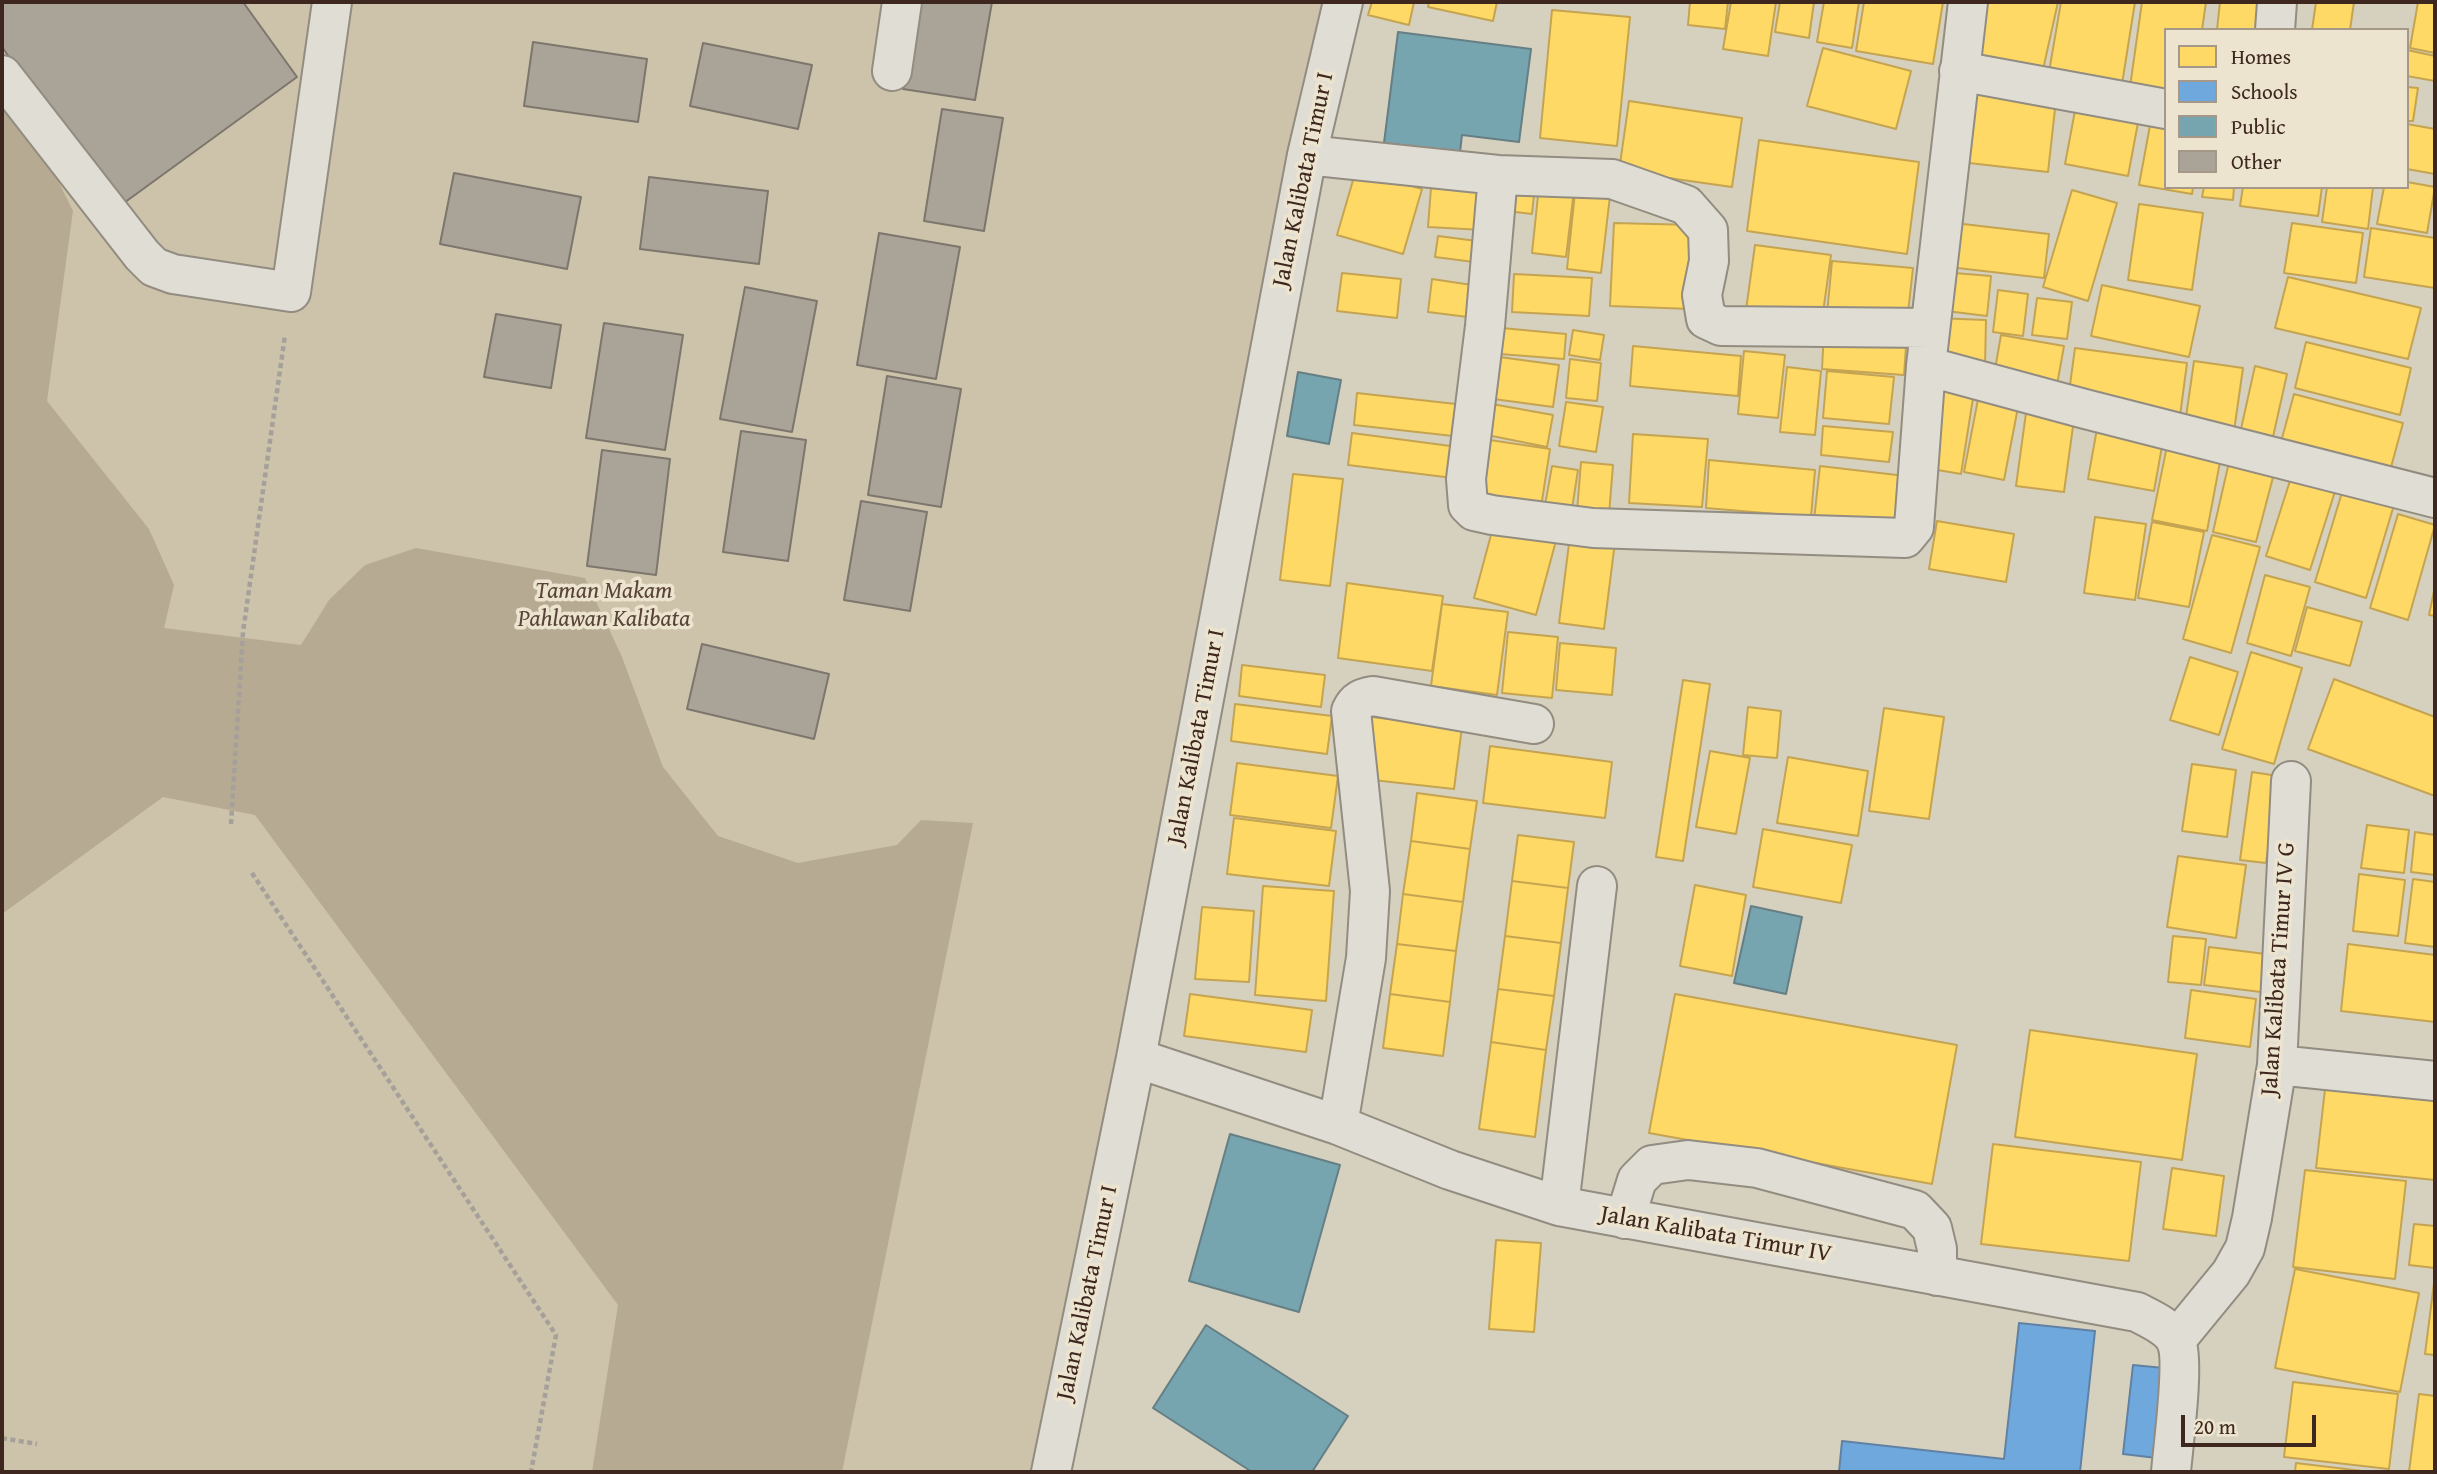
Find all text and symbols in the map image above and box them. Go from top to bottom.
legend [2164,28,2409,189]
text: Homes [2231,41,2291,72]
street label: Jalan Kalibata Timur I [1267,70,1341,290]
text: Schools [2231,76,2298,107]
text: Public [2231,111,2286,142]
text: Other [2231,146,2281,177]
park label: Taman Makam Pahlawan Kalibata [518,578,690,634]
street label: Jalan Kalibata Timur I [1162,627,1232,847]
street label: Jalan Kalibata Timur IV G [2256,841,2302,1097]
street label: Jalan Kalibata Timur I [1051,1183,1125,1403]
street label: Jalan Kalibata Timur IV [1598,1200,1834,1270]
scale bar [2185,1400,2320,1444]
text: 20 m [2194,1411,2236,1442]

